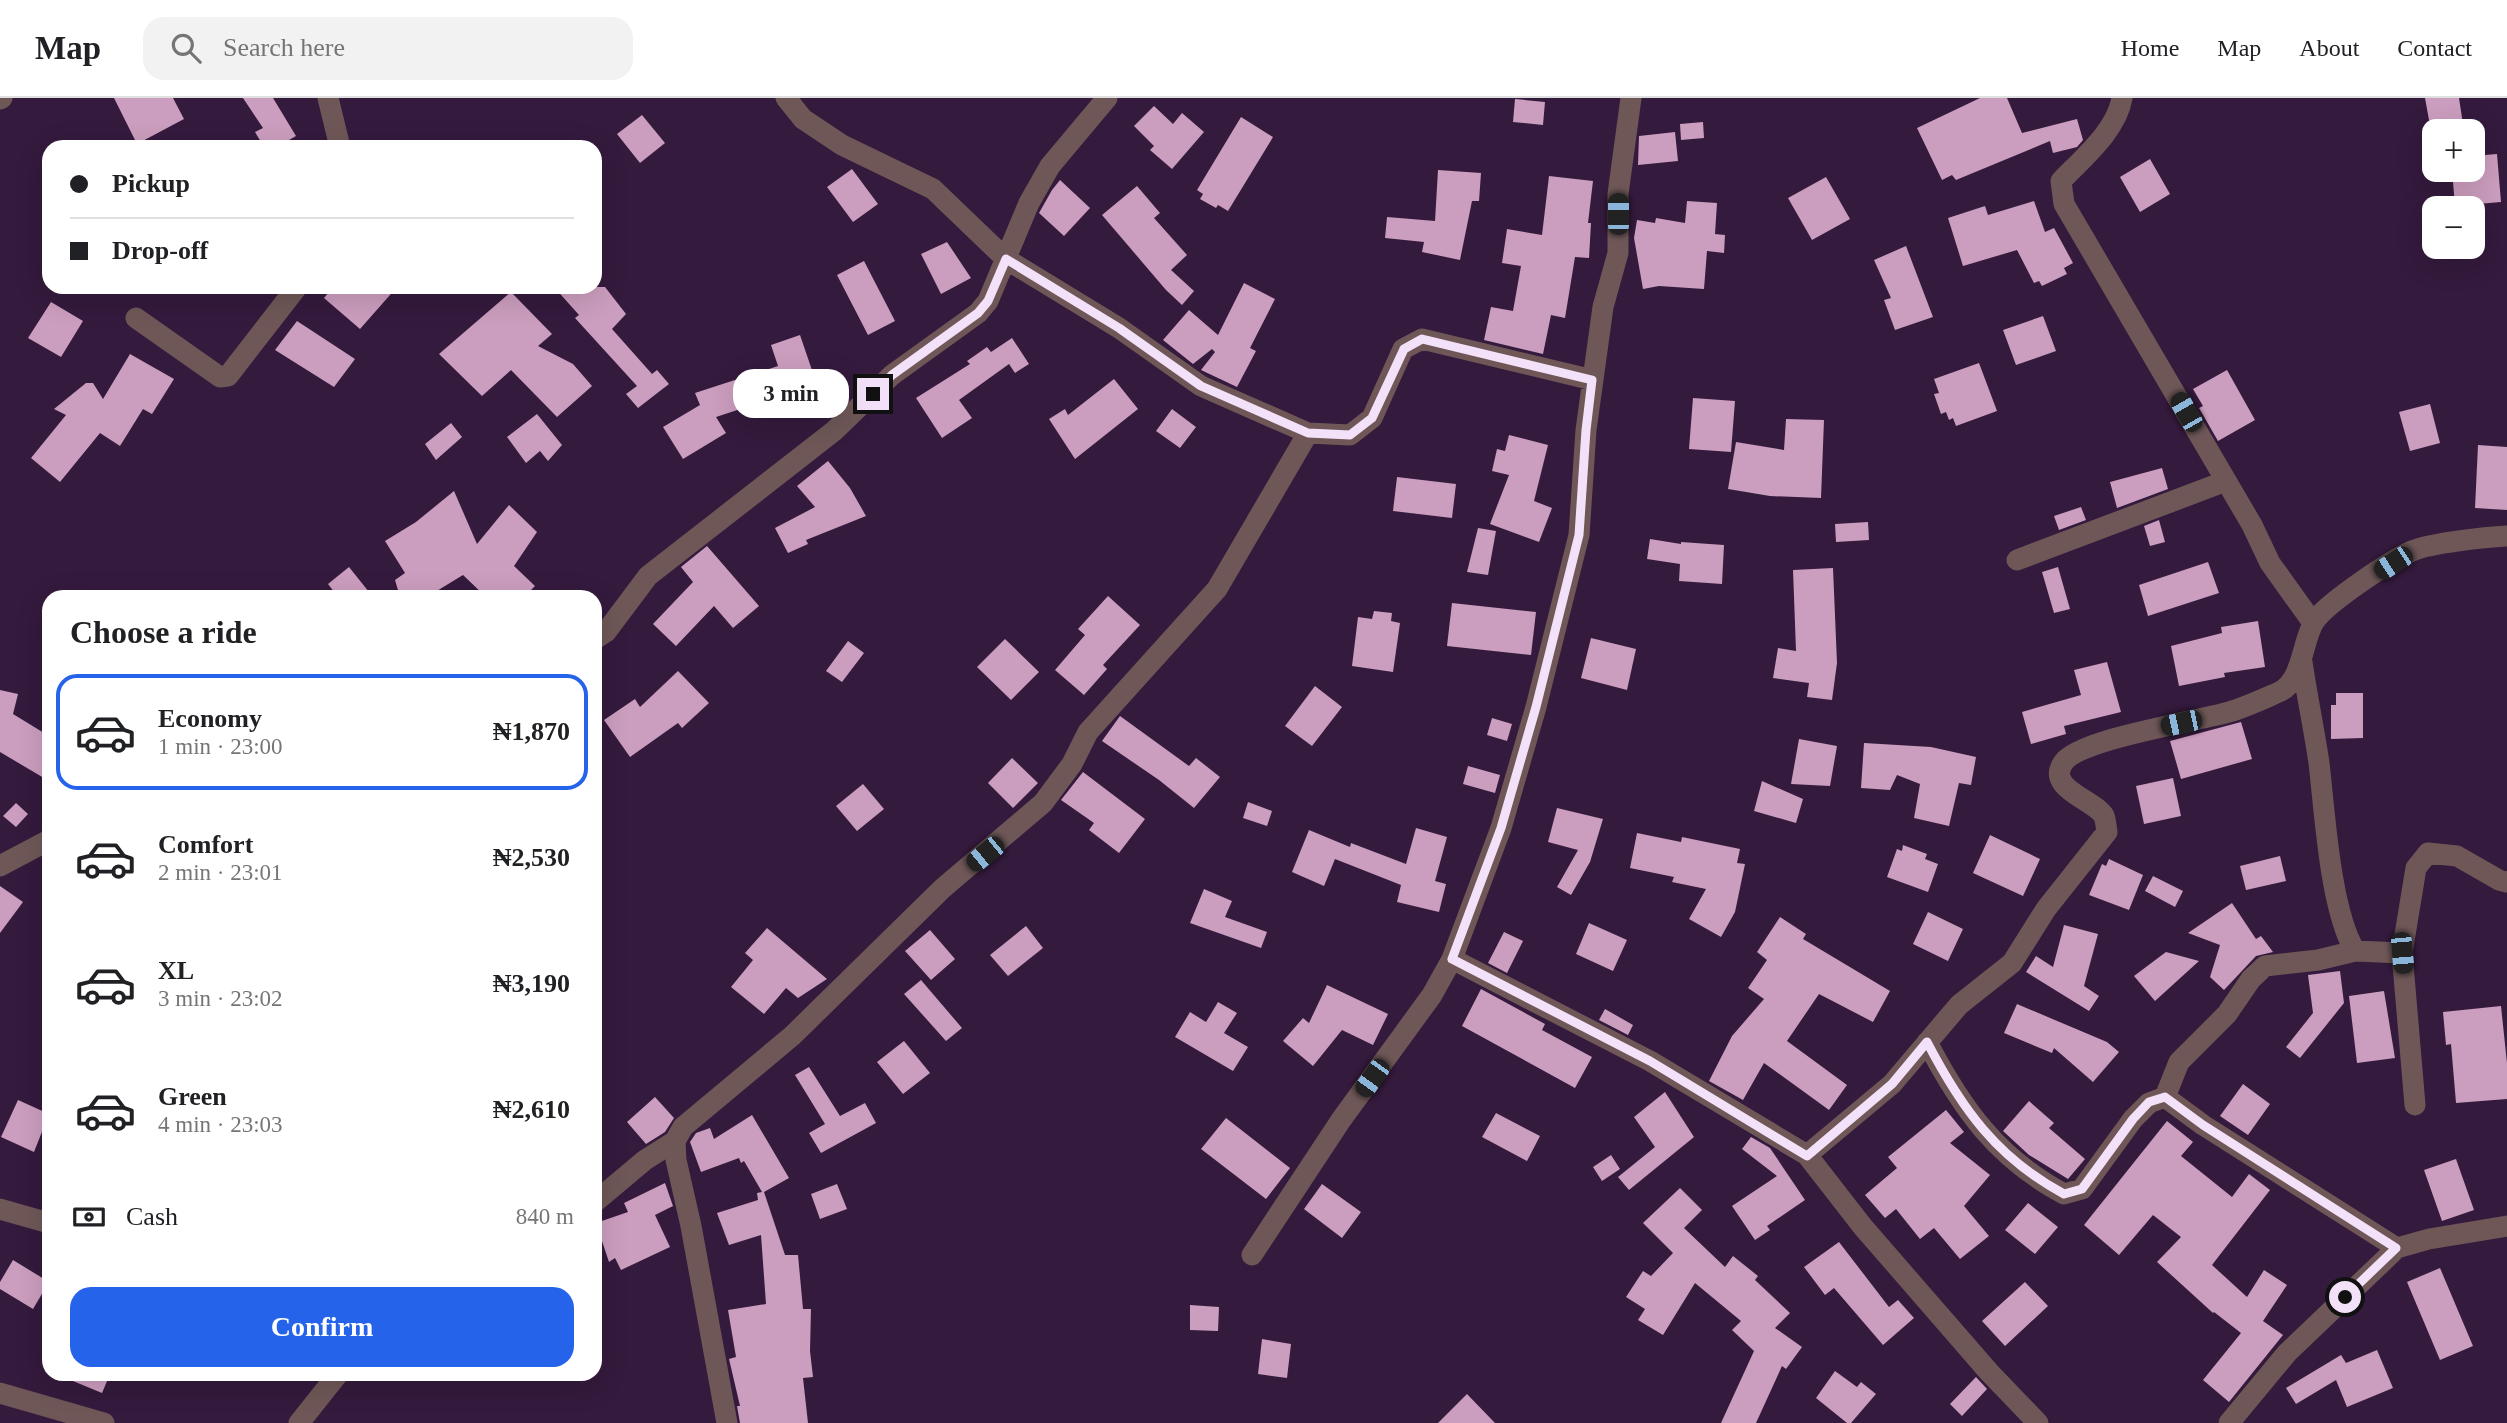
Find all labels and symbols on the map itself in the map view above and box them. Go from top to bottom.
car [1608,193,1629,235]
callout: 3 min [733,370,848,418]
route end [857,378,889,410]
car [2167,389,2206,435]
car [2370,543,2417,583]
car [2159,708,2204,738]
car [963,833,1008,875]
car [2390,931,2415,975]
car [1352,1055,1393,1101]
route start [2329,1281,2361,1313]

